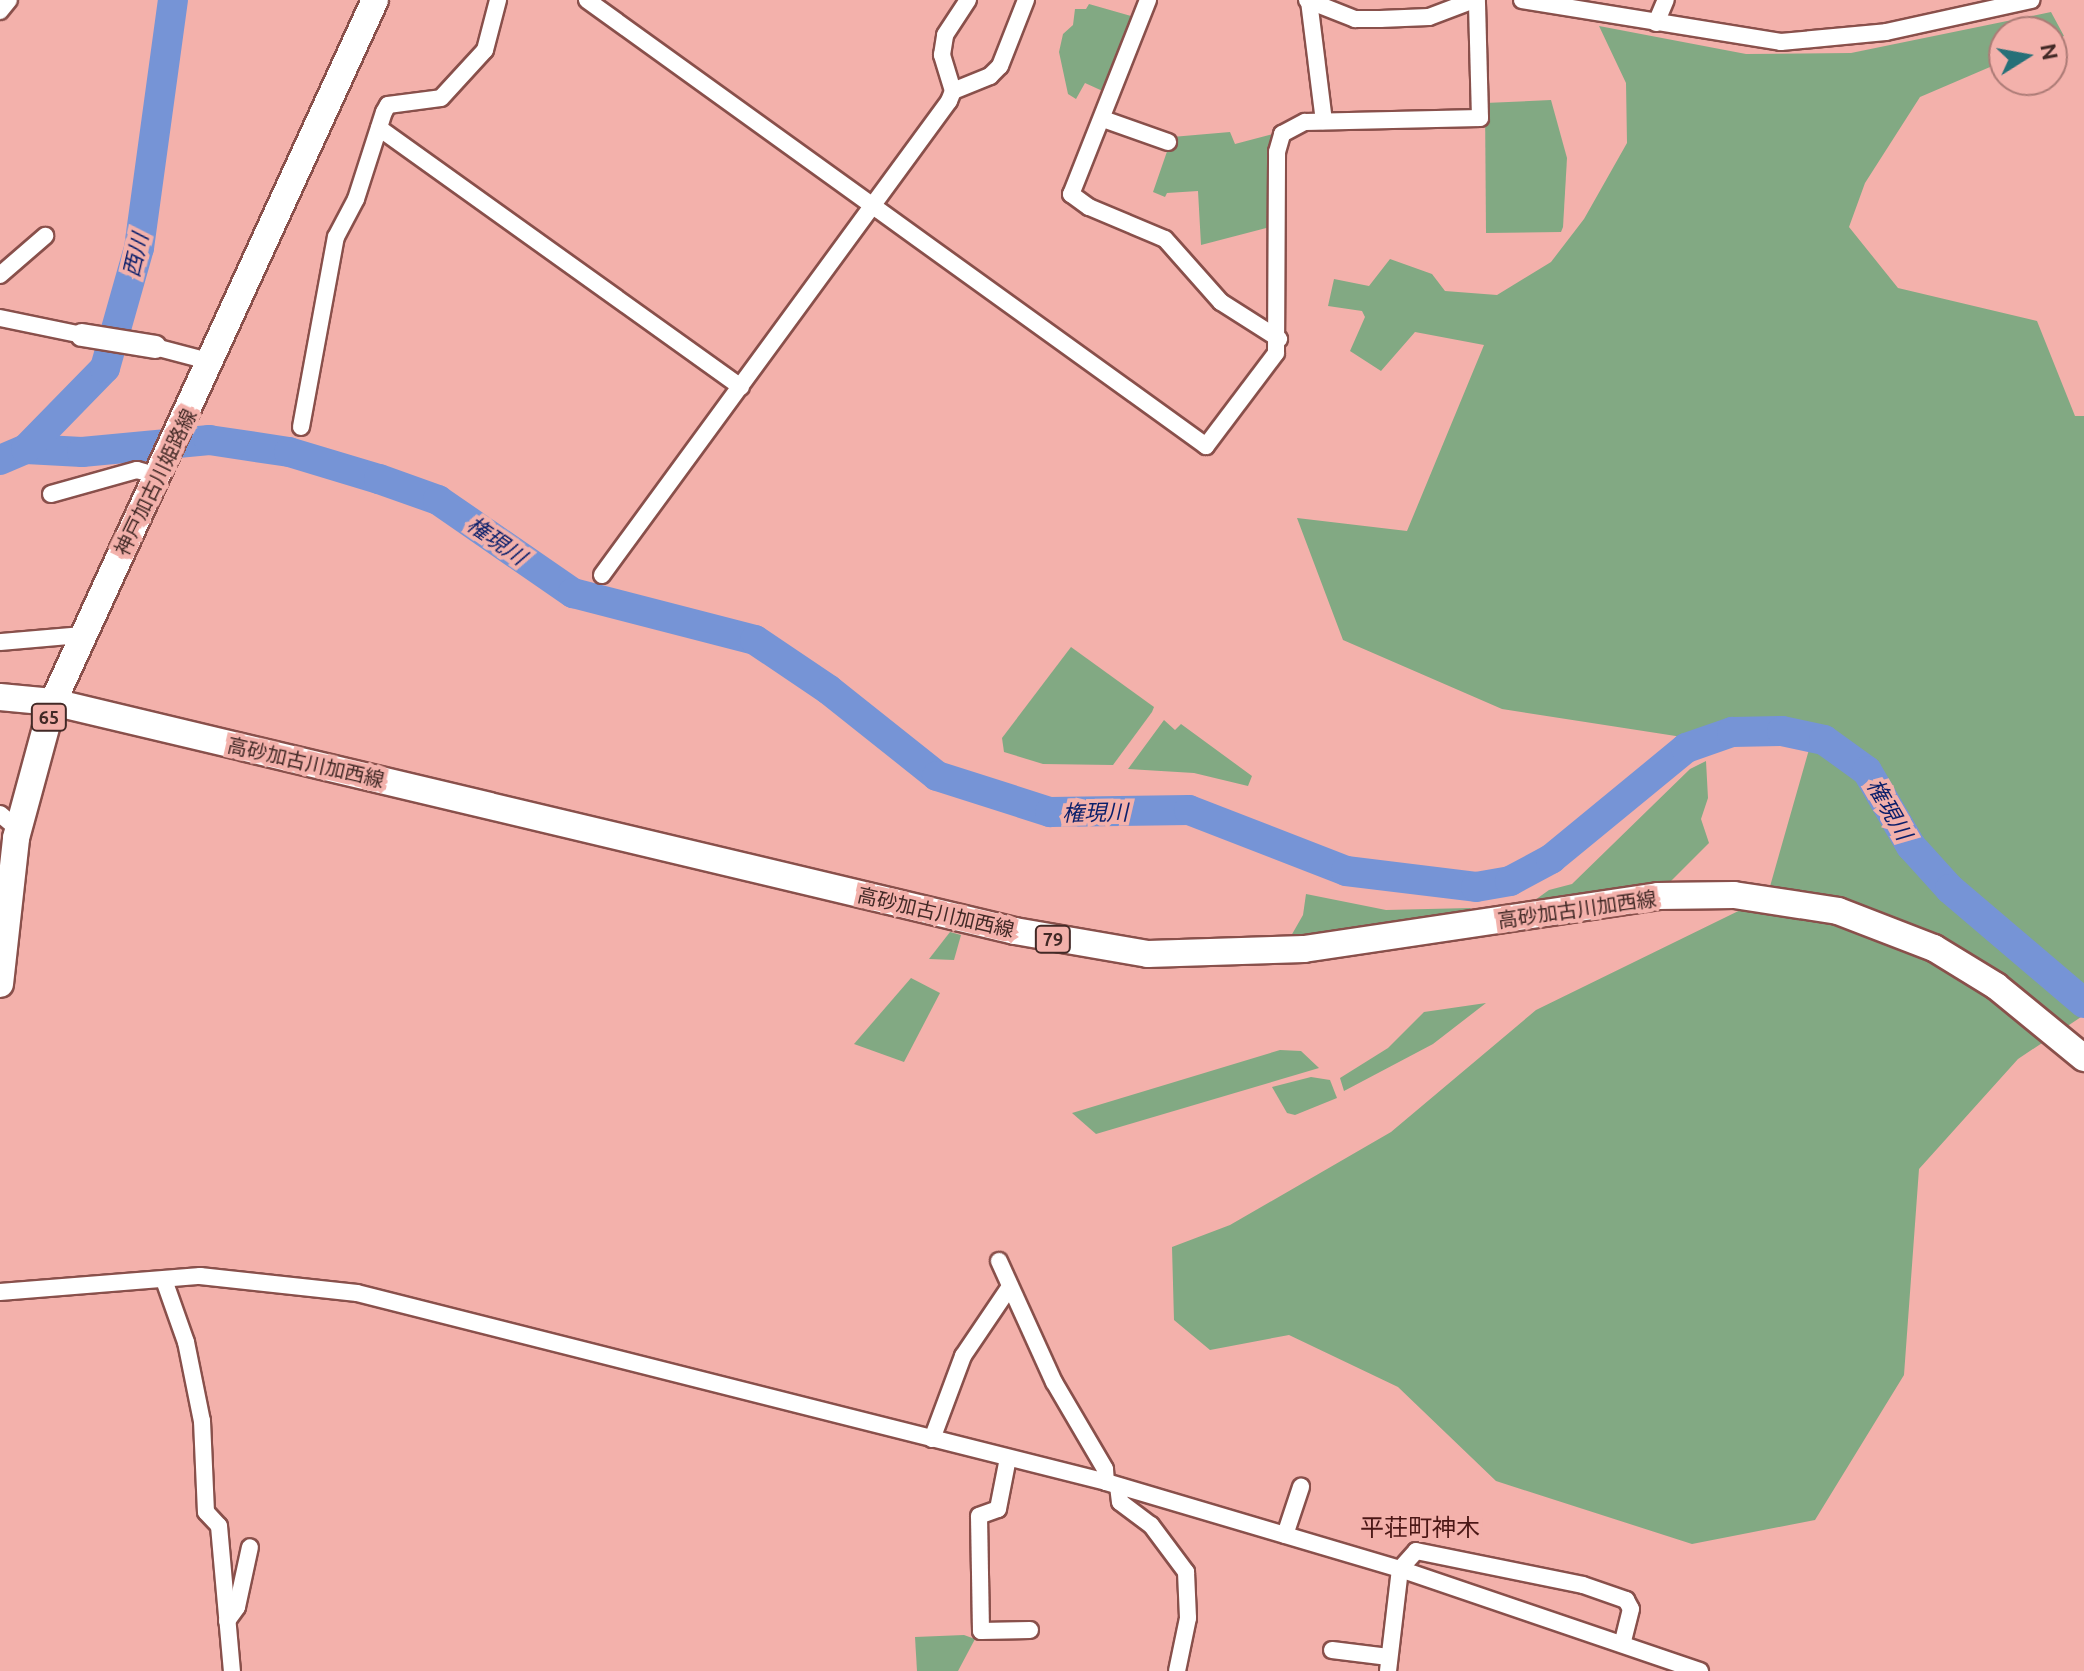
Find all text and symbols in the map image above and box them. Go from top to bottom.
north arrow [1988,16,2068,96]
text: N [2036,41,2064,62]
water label: 西川 [117,231,153,279]
street label: 神戸加古川姫路線 [109,405,201,559]
water label: 権現川 [462,510,532,570]
road number: 65 [29,703,69,731]
street label: 高砂加古川加西線 [225,732,387,792]
water label: 権現川 [1862,774,1918,844]
water label: 権現川 [1062,798,1128,826]
street label: 高砂加古川加西線 [855,882,1017,942]
street label: 高砂加古川加西線 [1496,886,1658,932]
road number: 79 [1033,925,1073,953]
district label: 平荘町神木 [1360,1514,1480,1542]

